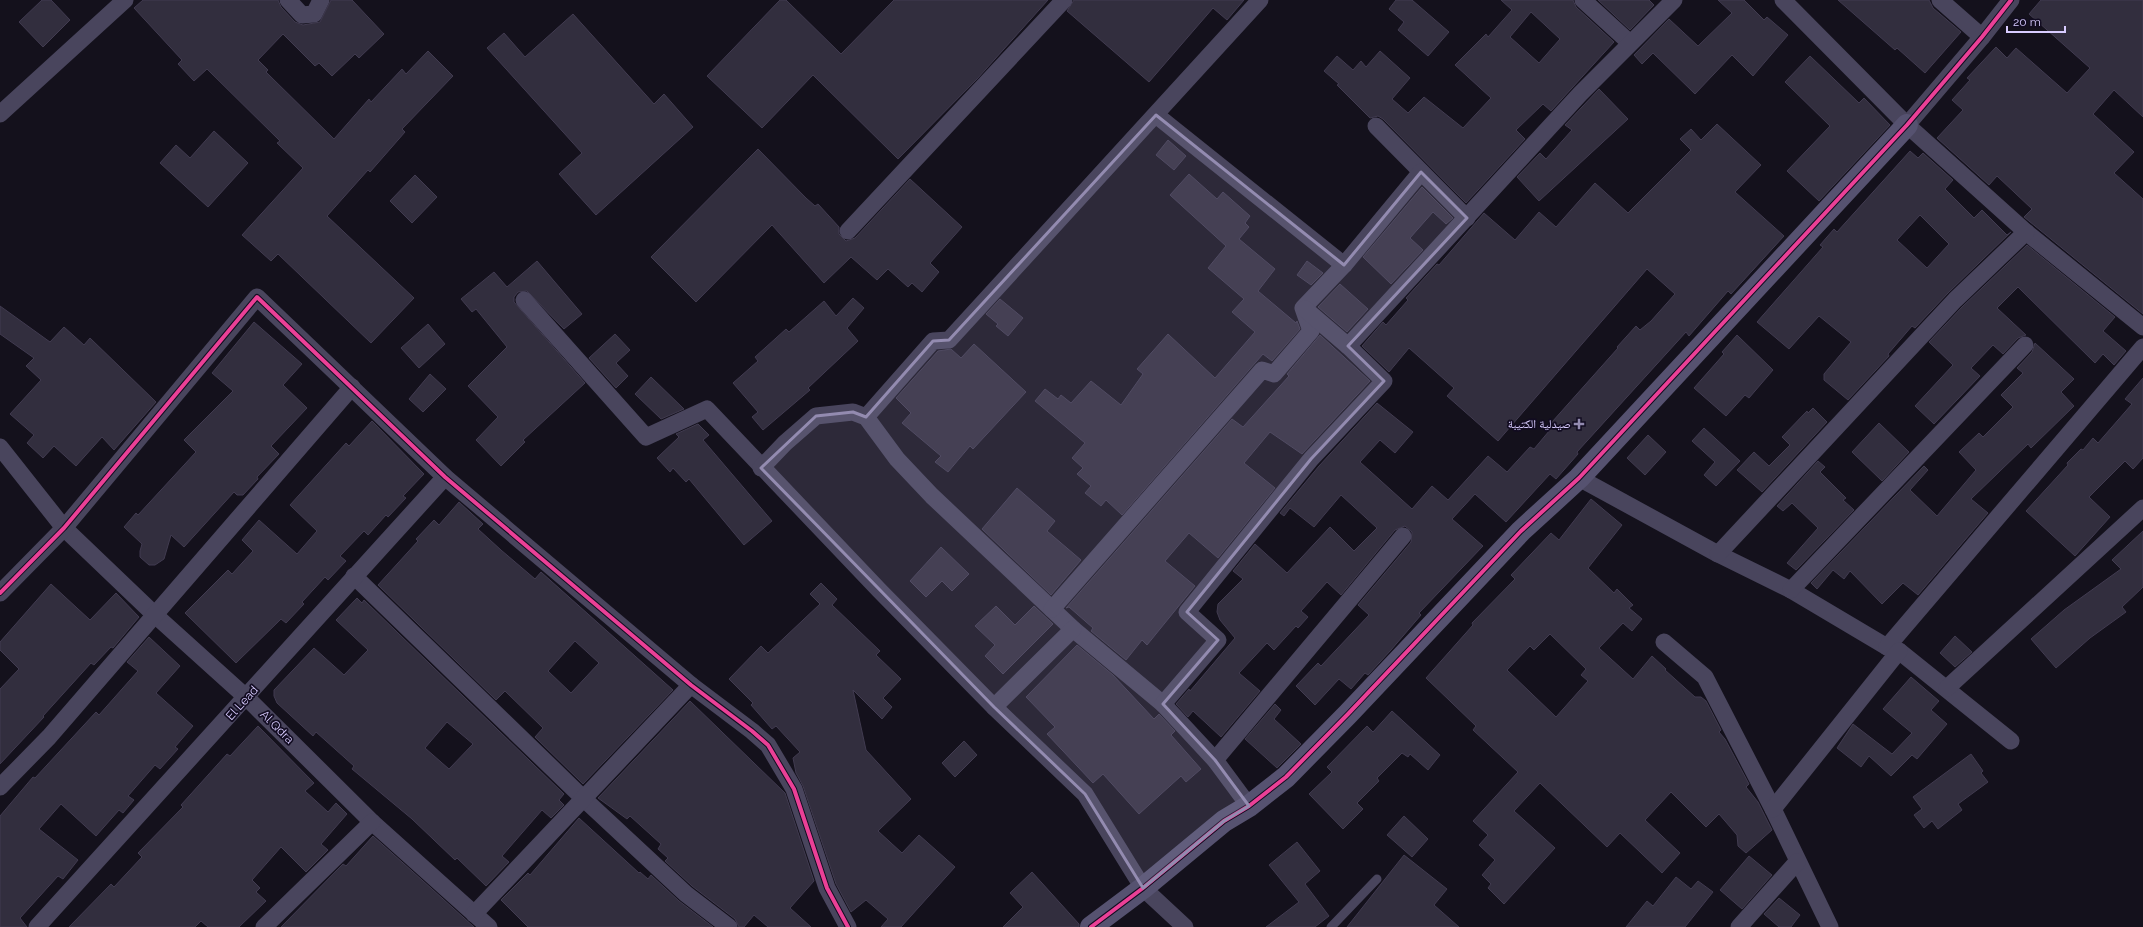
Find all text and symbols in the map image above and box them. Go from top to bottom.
scale bar [2007,8,2065,34]
text: 20 m [2013,15,2041,29]
place label: صيدلية الكتيبة [1508,417,1571,431]
marker: صيدلية الكتيبة [1574,419,1584,429]
street label: El Lead [223,683,261,723]
street label: Al Qdra [257,707,297,747]

